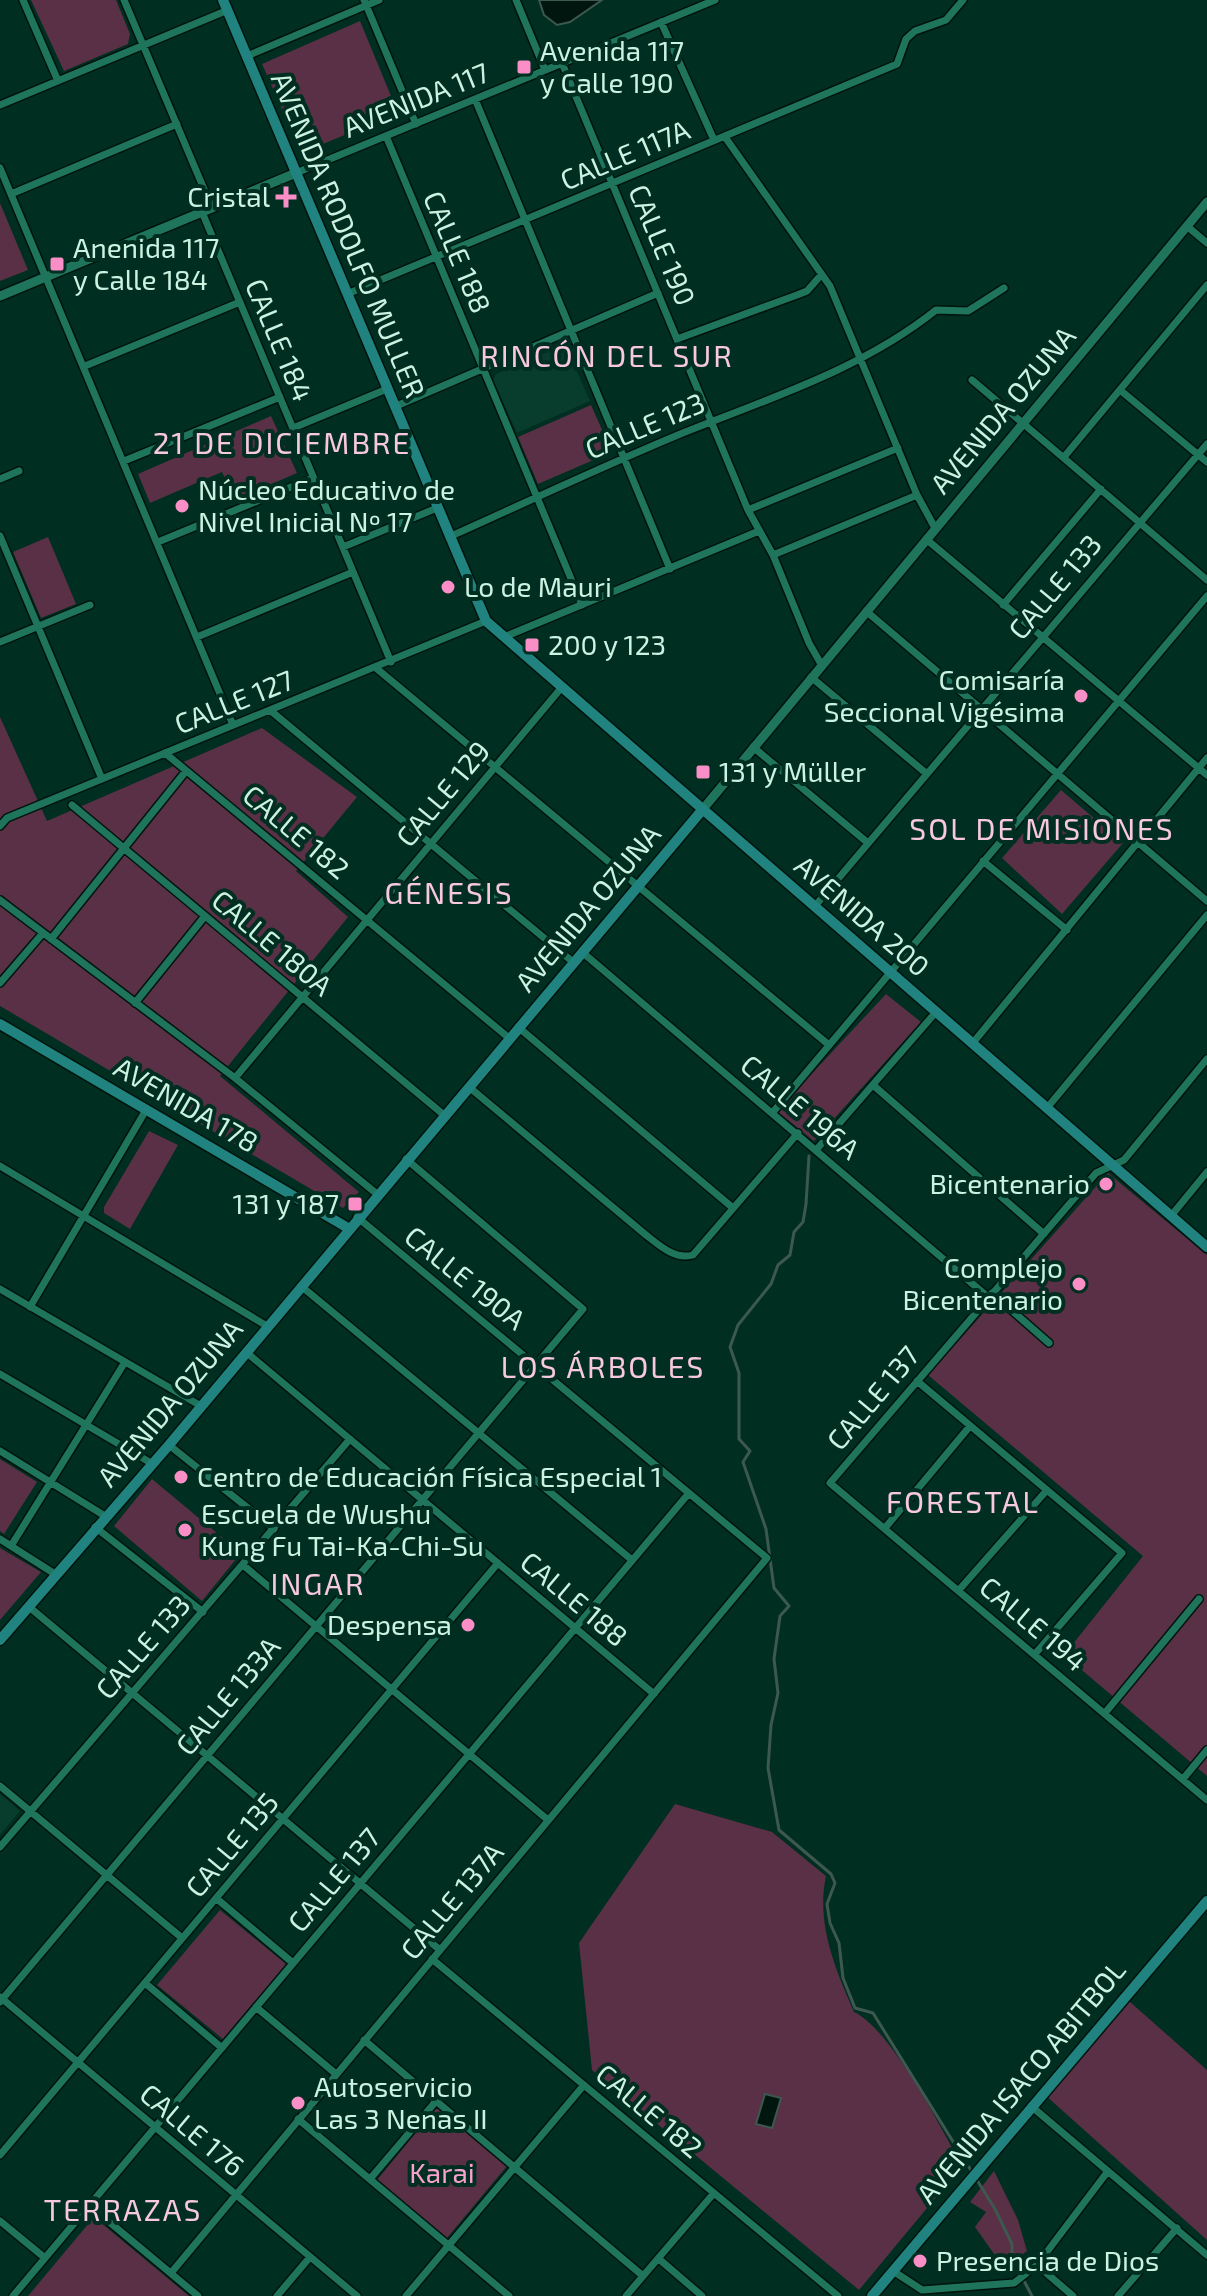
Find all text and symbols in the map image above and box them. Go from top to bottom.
place label: Avenida 117 y Calle 190 [540,33,684,99]
street label: AVENIDA 117 [338,54,494,144]
marker: Avenida 117 y Calle 190 [515,58,533,76]
street label: AVENIDA RODOLFO MULLER [265,67,433,402]
street label: CALLE 117A [555,111,695,197]
place label: Cristal [187,179,271,213]
street label: CALLE 190 [622,179,704,310]
street label: CALLE 188 [417,185,499,318]
marker: Cristal [277,188,295,206]
place label: Anenida 117 y Calle 184 [73,230,219,296]
marker: Anenida 117 y Calle 184 [48,255,66,273]
street label: CALLE 184 [239,273,321,406]
street label: AVENIDA OZUNA [922,318,1082,500]
district label: RINCÓN DEL SUR [480,337,734,373]
street label: CALLE 123 [580,385,709,465]
district label: 21 DE DICIEMBRE [153,424,411,460]
place label: Núcleo Educativo de Nivel Inicial Nº 17 [198,472,455,538]
marker: Núcleo Educativo de Nivel Inicial Nº 17 [173,497,191,515]
street label: CALLE 133 [1001,527,1108,646]
place label: Lo de Mauri [464,569,612,603]
marker: Lo de Mauri [439,578,457,596]
place label: 200 y 123 [548,627,666,661]
marker: 200 y 123 [523,636,541,654]
street label: CALLE 127 [169,662,298,740]
place label: Comisaría Seccional Vigésima [824,662,1065,728]
marker: Comisaría Seccional Vigésima [1072,687,1090,705]
street label: CALLE 129 [388,734,496,853]
place label: 131 y Müller [719,754,866,788]
marker: 131 y Müller [694,763,712,781]
street label: CALLE 182 [237,777,357,885]
district label: SOL DE MISIONES [909,810,1175,846]
street label: AVENIDA OZUNA [507,816,667,998]
street label: AVENIDA 200 [788,848,937,983]
district label: GÉNESIS [384,874,514,910]
street label: CALLE 180A [206,882,340,1003]
street label: CALLE 196A [734,1047,867,1166]
street label: AVENIDA 178 [109,1049,264,1159]
place label: Bicentenario [930,1166,1090,1200]
marker: Bicentenario [1097,1175,1115,1193]
place label: 131 y 187 [233,1186,339,1220]
marker: 131 y 187 [346,1195,364,1213]
street label: CALLE 190A [398,1218,533,1337]
place label: Complejo Bicentenario [903,1250,1063,1316]
marker: Complejo Bicentenario [1070,1275,1088,1293]
street label: AVENIDA OZUNA [89,1311,249,1493]
street label: CALLE 137 [819,1338,925,1456]
district label: LOS ÁRBOLES [501,1348,705,1384]
place label: Centro de Educación Física Especial 1 [197,1459,662,1493]
marker: Centro de Educación Física Especial 1 [172,1468,190,1486]
district label: FORESTAL [886,1483,1040,1519]
place label: Escuela de Wushu Kung Fu Tai-Ka-Chi-Su [201,1496,484,1562]
marker: Escuela de Wushu Kung Fu Tai-Ka-Chi-Su [176,1521,194,1539]
street label: CALLE 188 [514,1544,635,1653]
district label: INGAR [270,1565,366,1601]
street label: CALLE 194 [974,1569,1094,1678]
street label: CALLE 133 [88,1588,197,1705]
place label: Despensa [327,1607,452,1641]
marker: Despensa [459,1616,477,1634]
street label: CALLE 133A [168,1629,287,1761]
street label: CALLE 135 [178,1785,285,1903]
street label: CALLE 137 [280,1820,386,1938]
street label: CALLE 137A [393,1835,510,1966]
street label: AVENIDA ISACO ABITBOL [909,1953,1132,2210]
street label: CALLE 182 [590,2056,710,2164]
place label: Autoservicio Las 3 Nenas II [314,2069,488,2135]
street label: CALLE 176 [134,2076,252,2183]
marker: Autoservicio Las 3 Nenas II [289,2094,307,2112]
park label: Karai [409,2155,475,2189]
district label: TERRAZAS [44,2191,202,2227]
place label: Presencia de Dios [936,2243,1159,2277]
marker: Presencia de Dios [911,2252,929,2270]

